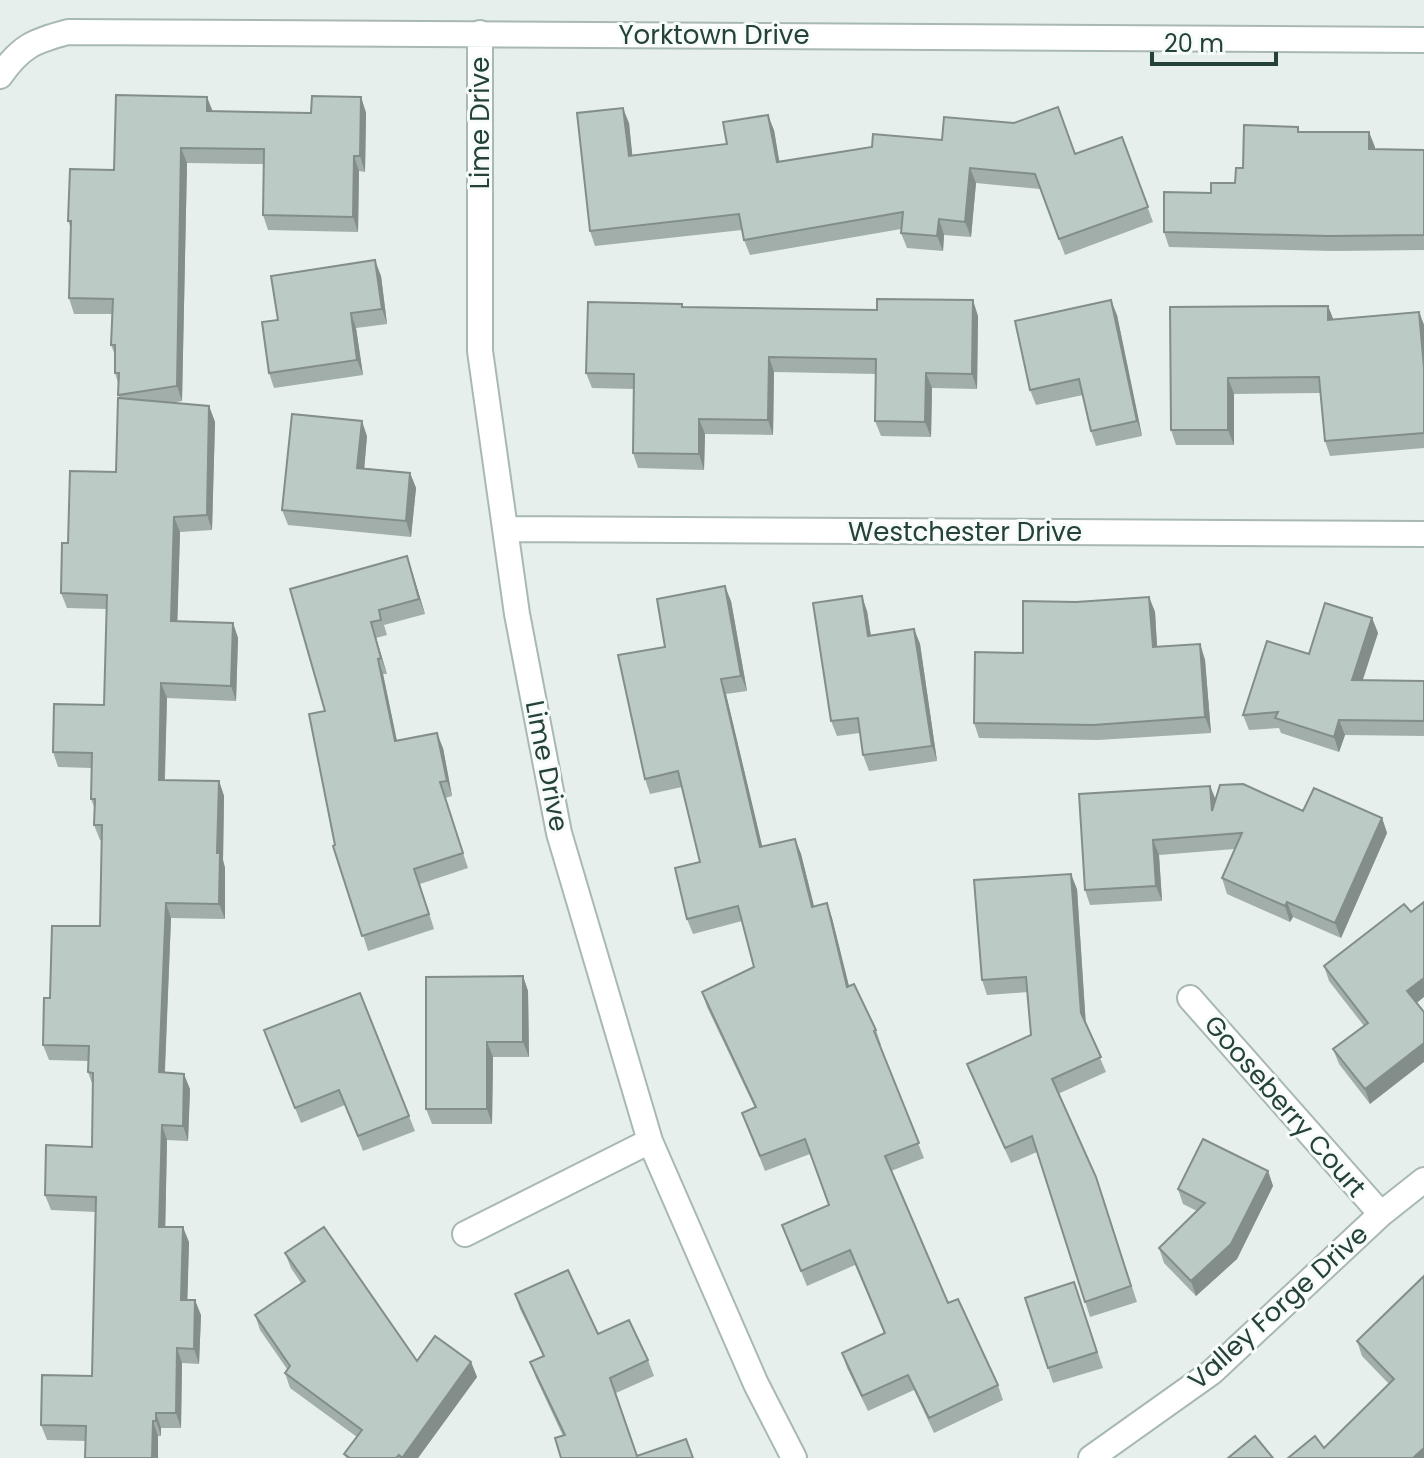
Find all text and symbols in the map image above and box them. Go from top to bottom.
scale bar [1152,16,1276,66]
street label: Yorktown Drive [618,17,810,53]
text: 20 m [1164,27,1224,60]
street label: Lime Drive [462,57,498,189]
street label: Westchester Drive [848,514,1082,550]
street label: Lime Drive [517,697,577,835]
street label: Gooseberry Court [1196,1007,1374,1205]
street label: Valley Forge Drive [1180,1216,1376,1398]

